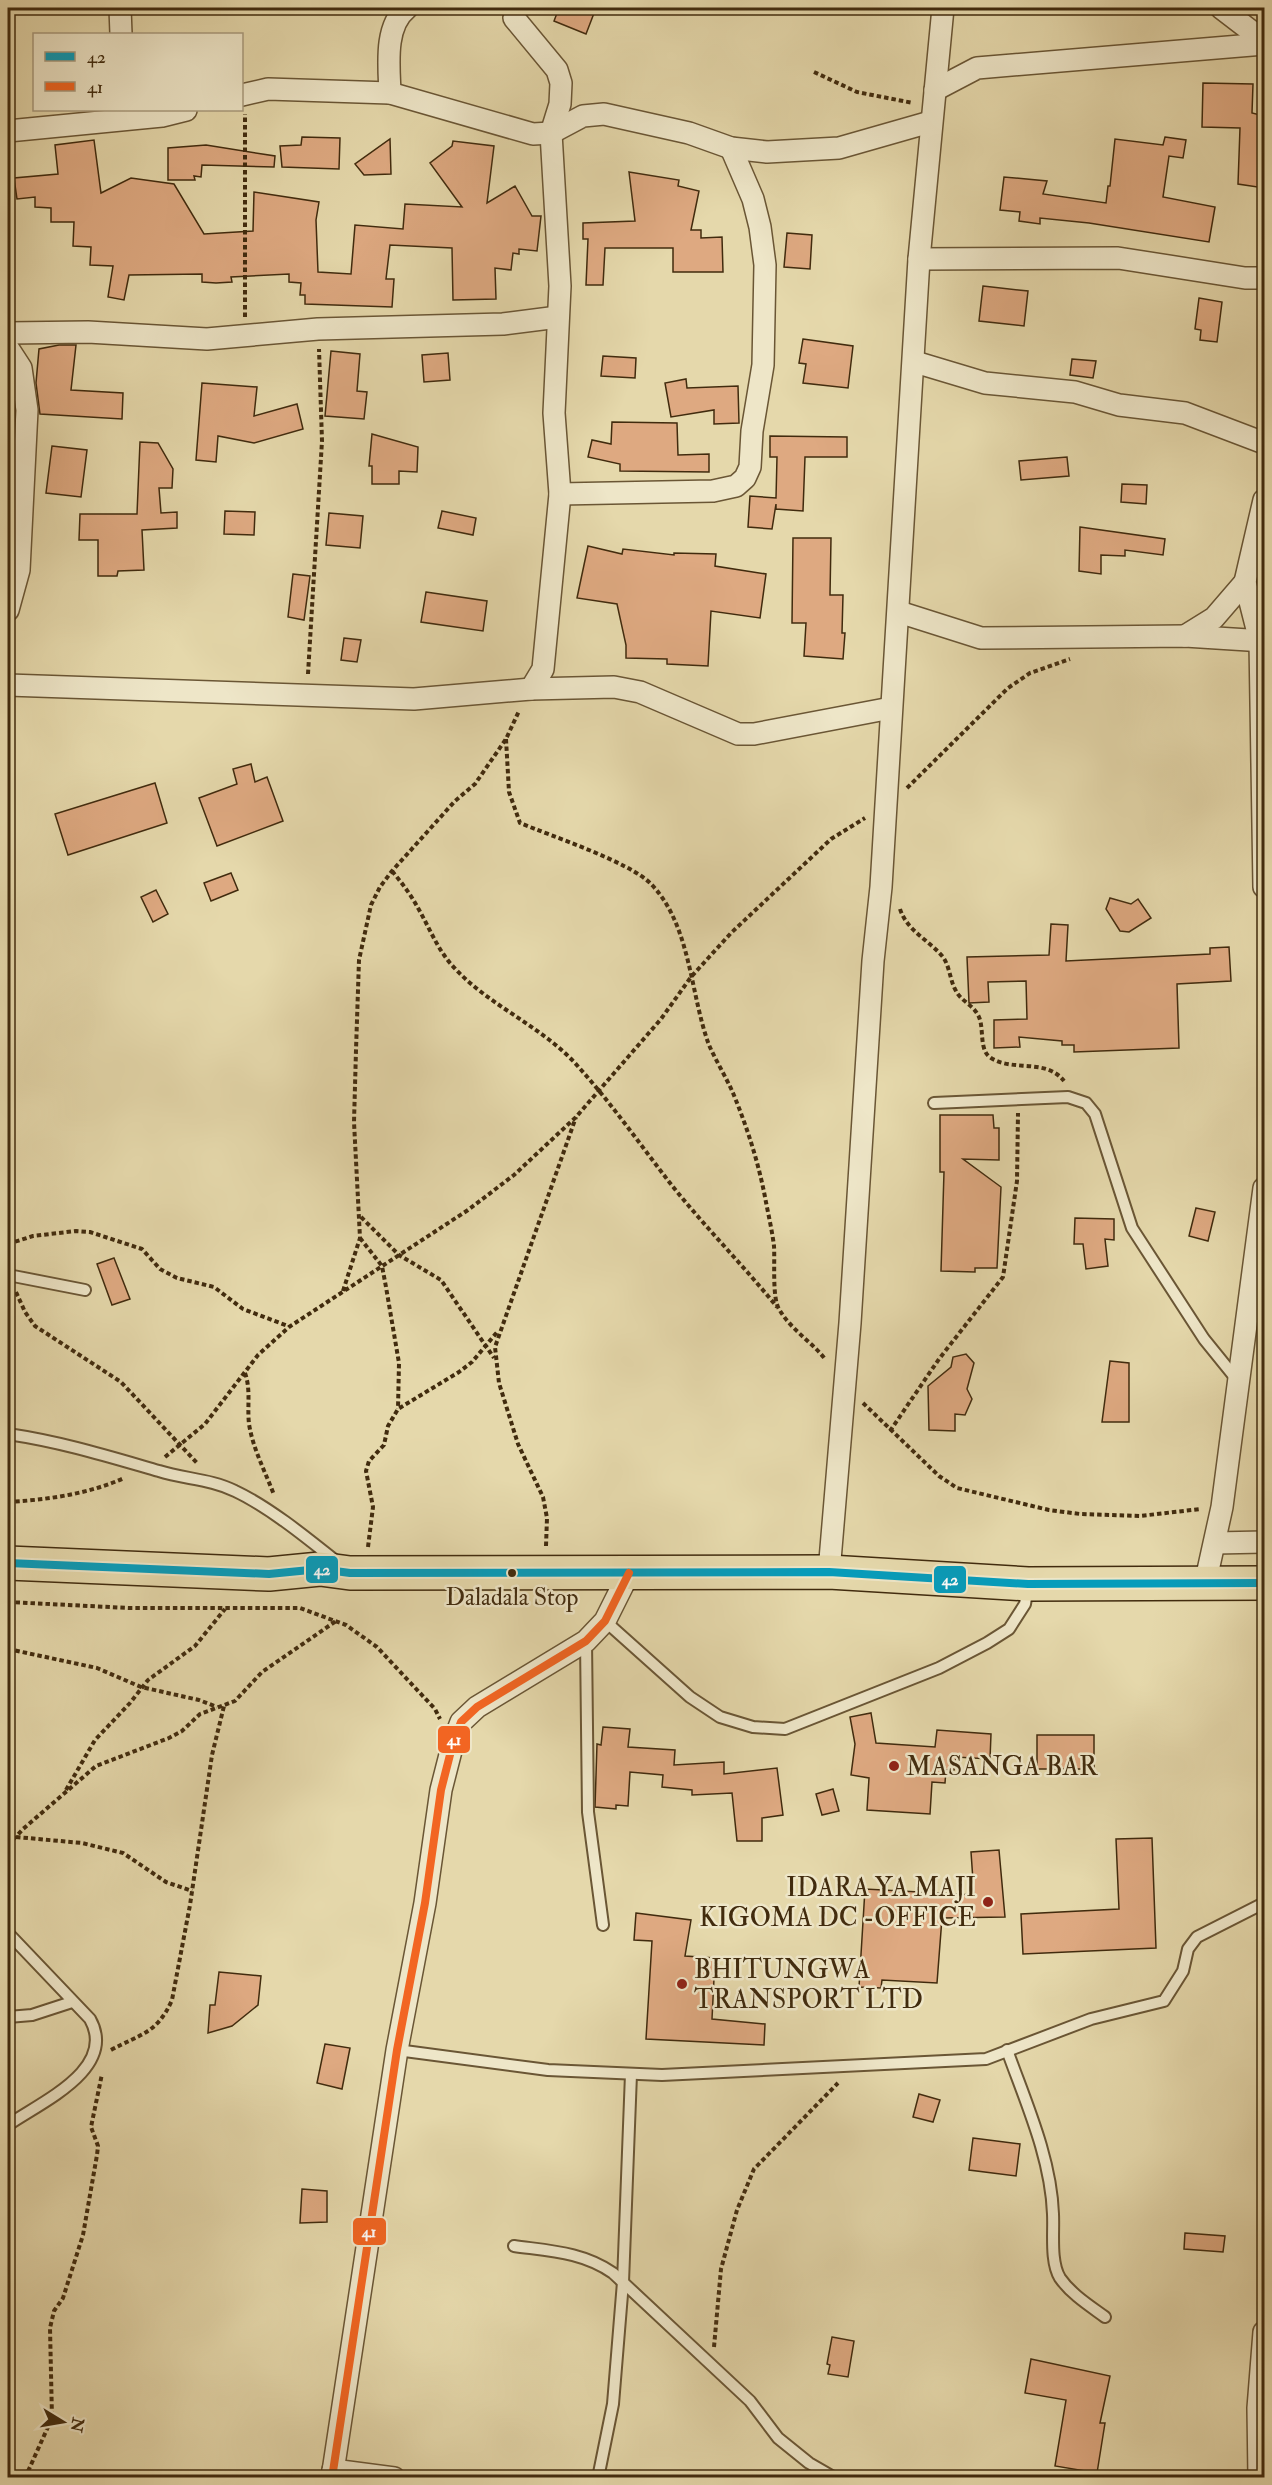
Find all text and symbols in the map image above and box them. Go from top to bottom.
legend [33,33,243,111]
text: 42 [87,46,106,69]
text: 41 [87,76,103,99]
line badge: 42 [305,1555,339,1584]
text: 42 [313,1560,330,1580]
line badge: 42 [933,1565,967,1594]
marker: Daladala Stop [506,1567,518,1579]
text: 42 [941,1570,958,1590]
place label: Daladala Stop [446,1582,578,1613]
line badge: 41 [437,1725,471,1754]
text: 41 [446,1730,461,1750]
place label: MASANGA BAR [906,1751,1099,1783]
marker: MASANGA BAR [887,1759,901,1773]
place label: IDARA YA MAJI KIGOMA DC -OFFICE [699,1872,976,1934]
marker: IDARA YA MAJI KIGOMA DC -OFFICE [981,1895,995,1909]
place label: BHITUNGWA TRANSPORT LTD [694,1954,923,2016]
marker: BHITUNGWA TRANSPORT LTD [675,1977,689,1991]
line badge: 41 [352,2217,387,2246]
text: 41 [361,2222,376,2242]
north arrow [33,2392,93,2452]
text: N [65,2415,88,2434]

